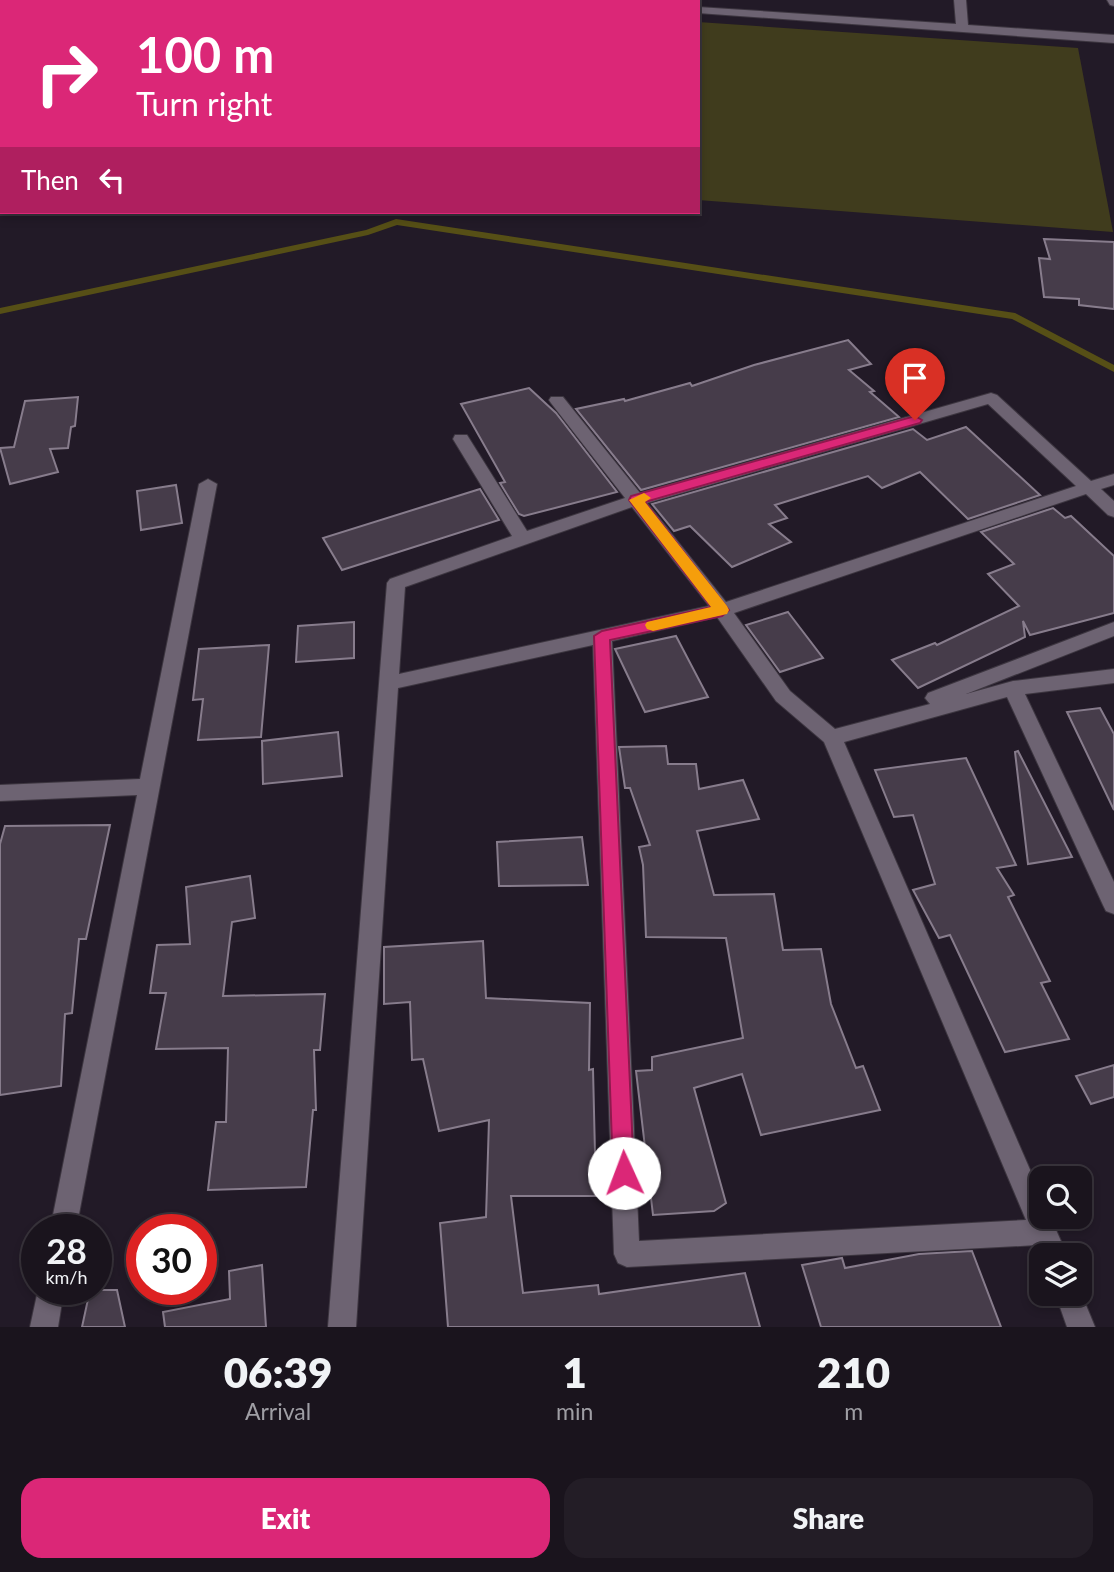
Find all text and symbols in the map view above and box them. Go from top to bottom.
text: 100 m [136,25,274,83]
icon: right [21,28,112,119]
text: Turn right [136,84,272,123]
icon: left [93,161,131,199]
text: Then [21,164,79,196]
pin [885,348,945,420]
icon: arrive [896,359,934,397]
position arrow [587,1136,661,1210]
map controls [1029,1166,1092,1306]
button: search [1029,1166,1092,1229]
speed limit sign: 30 [126,1214,217,1305]
text: 28 [46,1229,87,1271]
button: layers [1029,1243,1092,1306]
text: km/h [45,1266,88,1288]
text: 06:39 [224,1347,332,1397]
text: 1 [563,1347,587,1397]
text: 210 [817,1347,890,1397]
text: Arrival [245,1397,311,1425]
text: min [556,1397,593,1425]
text: m [844,1397,863,1425]
button: Exit [21,1478,550,1558]
button: Share [564,1478,1093,1558]

